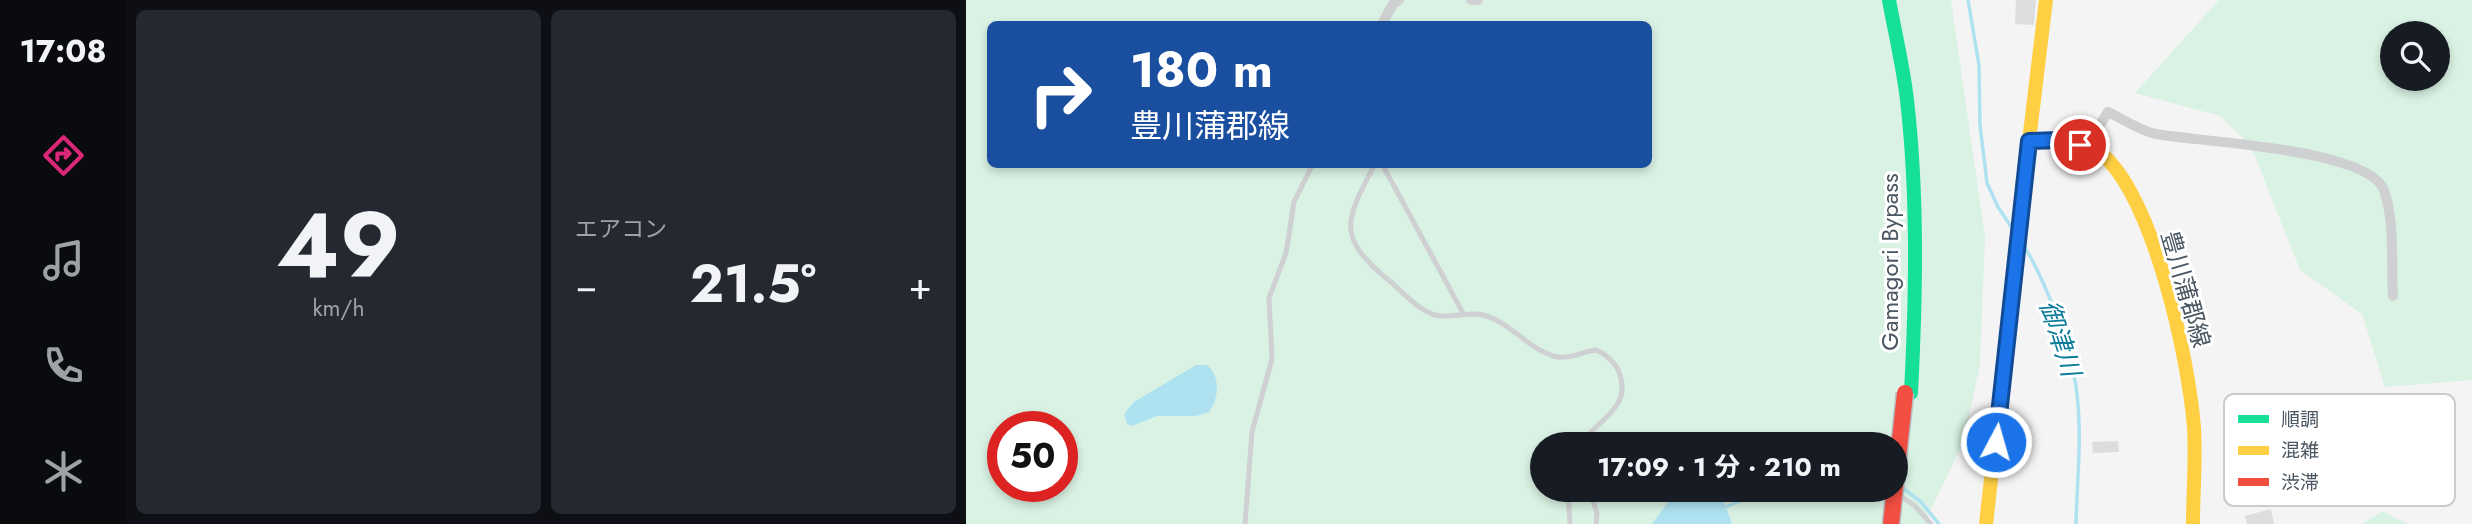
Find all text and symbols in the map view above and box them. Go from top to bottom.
map controls [2380,21,2450,91]
button: search [2380,21,2450,91]
text: 17:08 [19,28,107,74]
text: 180 m [1130,35,1273,105]
icon: right [1015,49,1106,140]
text: 豊川蒲郡線 [1130,103,1290,149]
pin [2050,115,2110,175]
icon: arrive [2061,126,2099,164]
icon: directions [39,131,88,180]
street label: Gamagori Bypass [1872,173,1907,351]
text: 49 [276,180,401,311]
text: エアコン [575,212,667,246]
street label: 豊川蒲郡線 [2153,227,2219,351]
icon: music [39,236,88,285]
text: 21.5° [690,246,816,322]
text: − [575,258,597,313]
text: + [909,258,932,313]
text: km/h [313,291,364,325]
water label: 御津川 [2030,295,2091,384]
icon: phone [39,341,88,390]
legend [2224,394,2455,506]
position arrow [1959,405,2033,479]
text: 順調 [2281,406,2319,433]
speed limit sign: 50 [987,411,1078,502]
text: 混雑 [2281,437,2319,464]
icon: climate [39,447,88,496]
text: 17:09 · 1 分 · 210 m [1597,448,1841,486]
text: 渋滞 [2281,469,2319,496]

